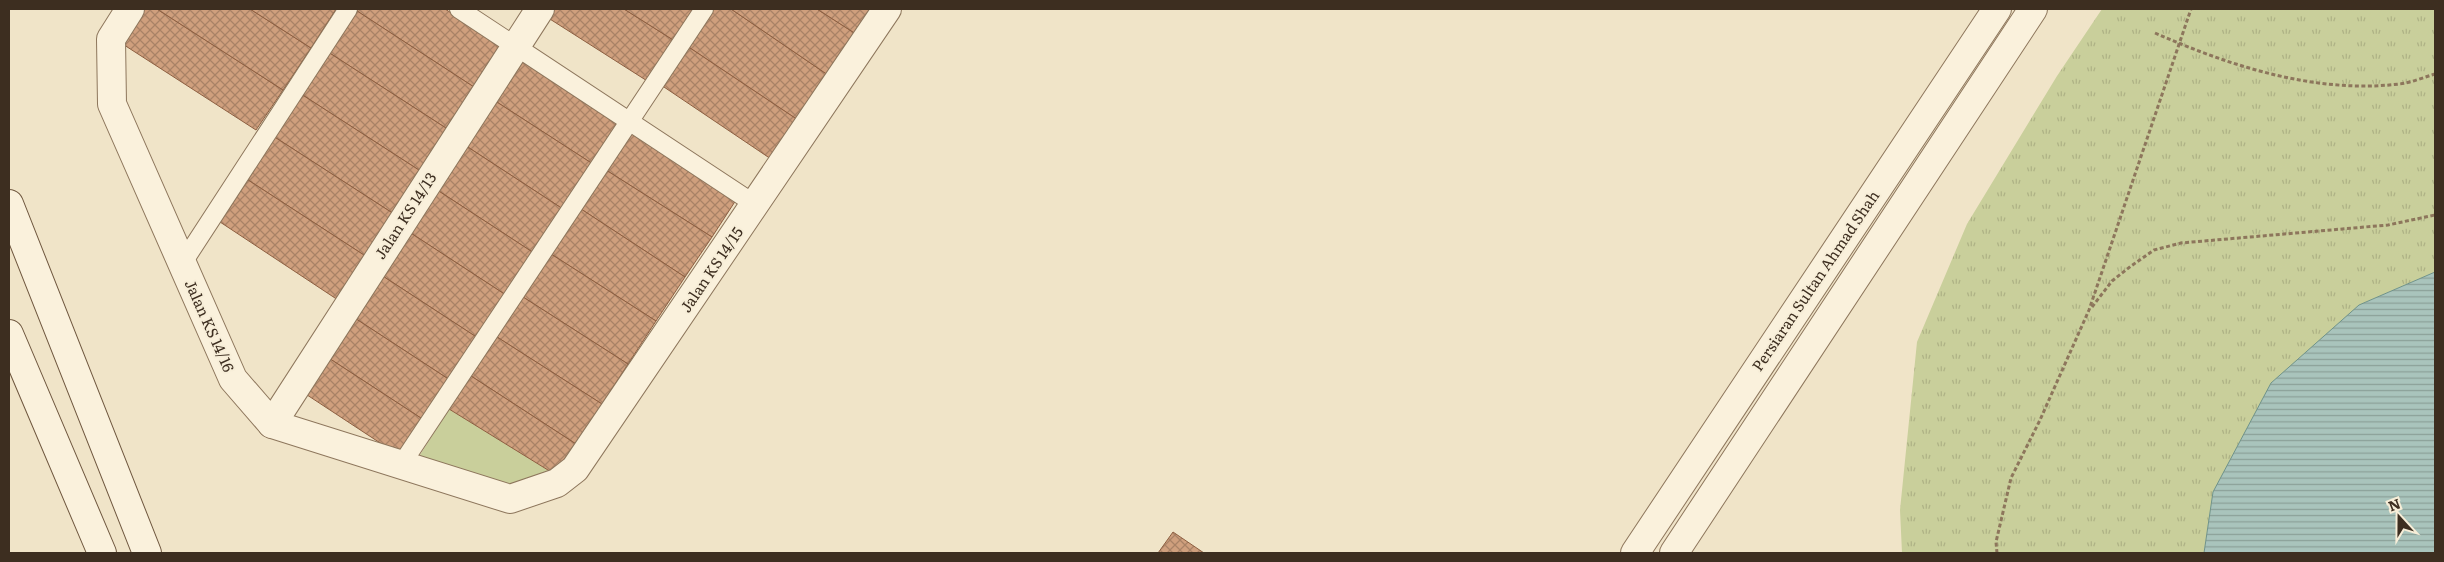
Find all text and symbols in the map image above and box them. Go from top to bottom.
street label: Jalan KS 14/13 [368,167,441,263]
street label: Persiaran Sultan Ahmad Shah [1745,185,1884,375]
street label: Jalan KS 14/15 [674,221,748,317]
street label: Jalan KS 14/16 [180,275,241,375]
north arrow [2374,492,2424,542]
text: N [2385,492,2403,515]

